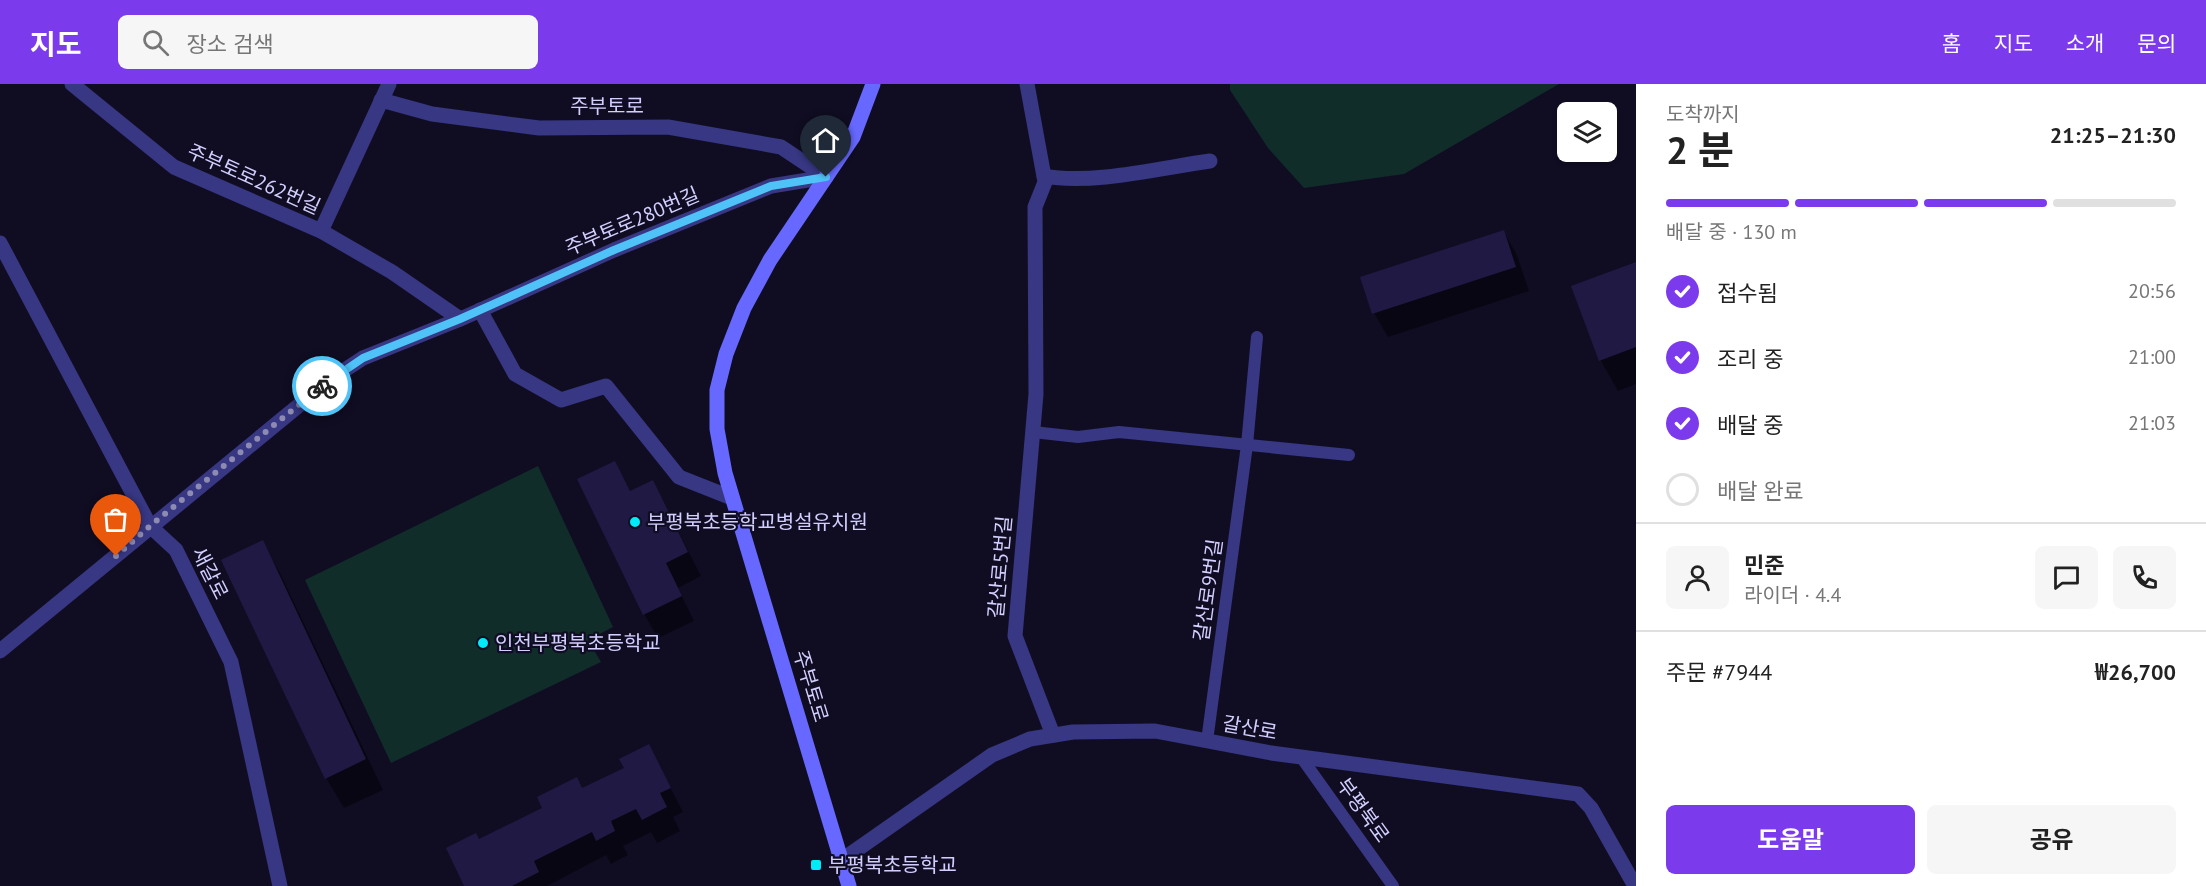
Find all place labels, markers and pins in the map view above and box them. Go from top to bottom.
pin [800,115,851,177]
pin [90,494,141,556]
place label: 부평북초등학교병설유치원 [647,509,868,535]
marker: 부평북초등학교병설유치원 [628,515,642,529]
place label: 인천부평북초등학교 [495,630,661,656]
marker: 인천부평북초등학교 [476,636,490,650]
place label: 부평북초등학교 [828,852,957,878]
marker: 부평북초등학교 [809,858,823,872]

